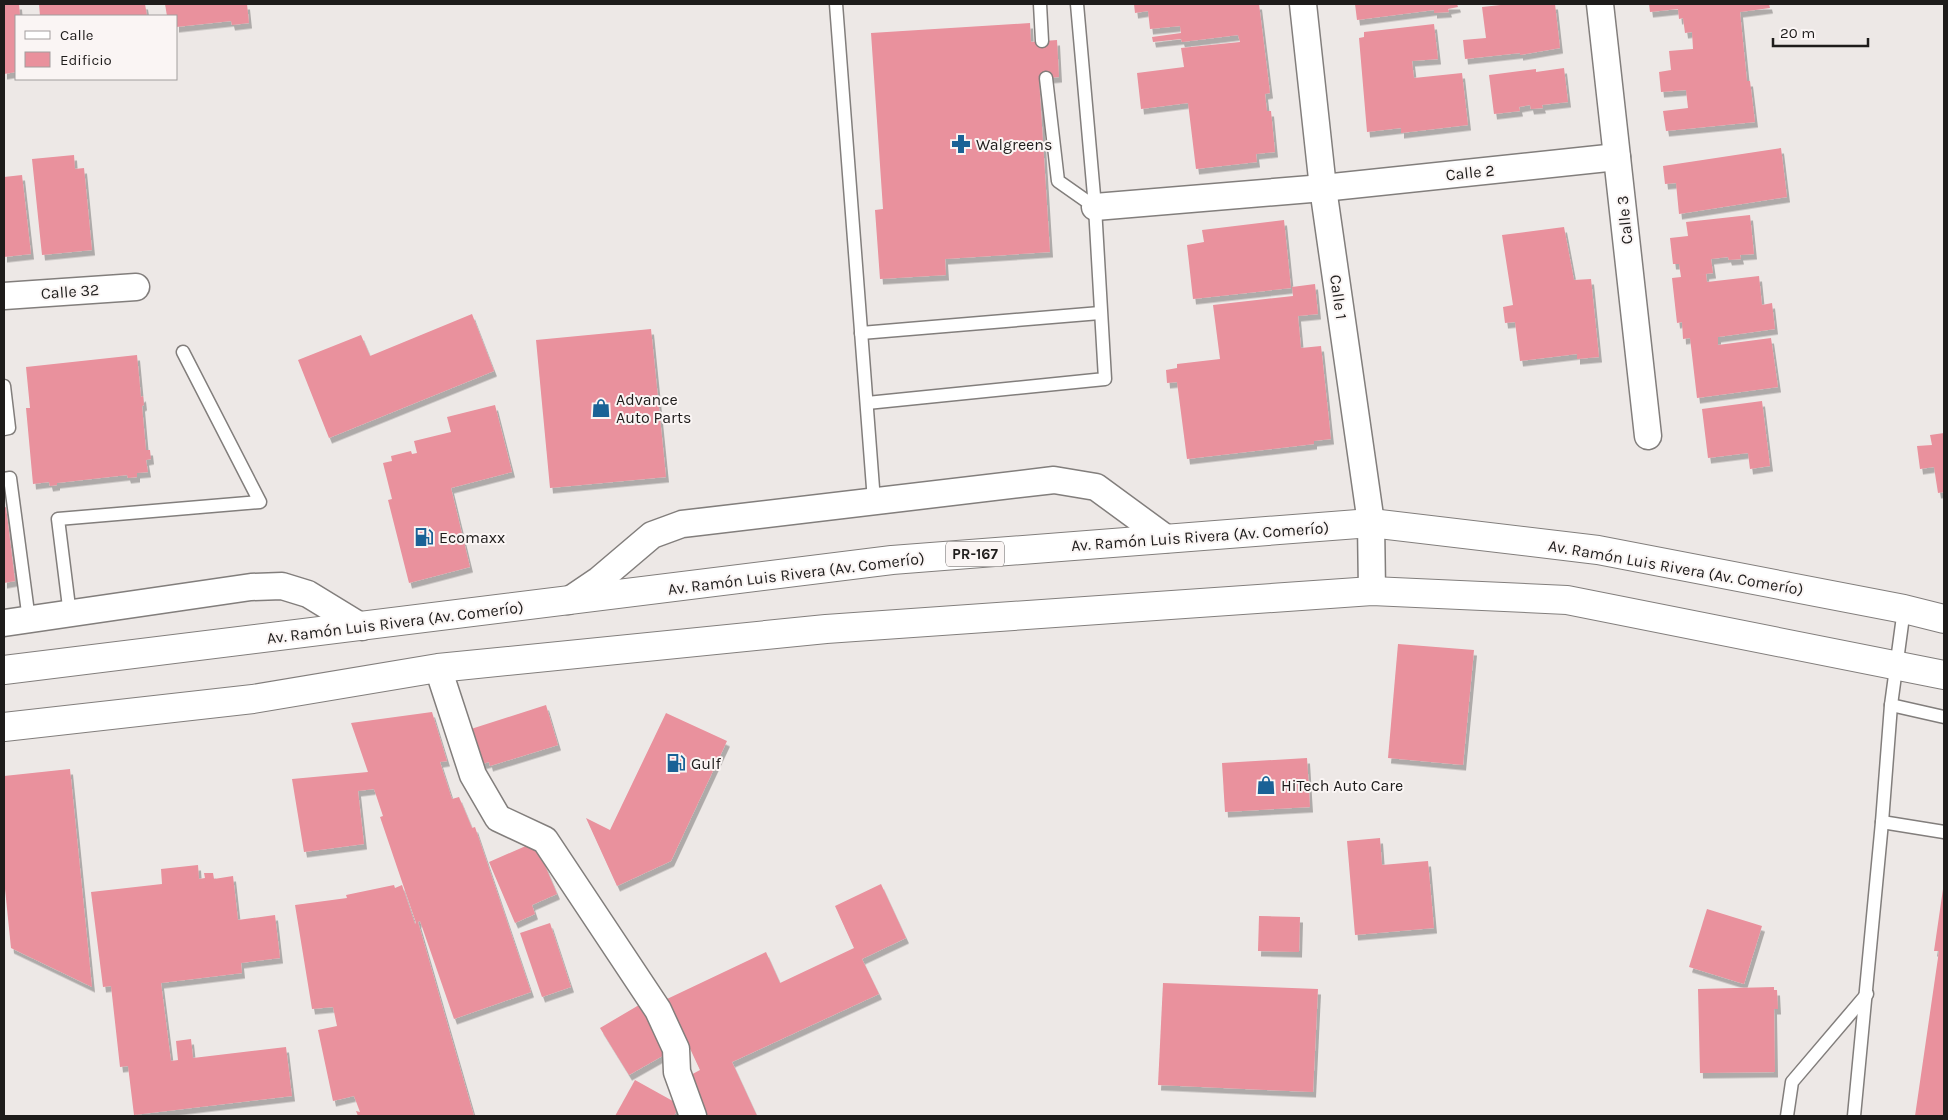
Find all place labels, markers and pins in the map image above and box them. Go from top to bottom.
pharmacy icon: Walgreens [950,133,972,155]
place label: Walgreens [976,135,1052,154]
place label: Advance Auto Parts [616,390,691,427]
shop icon: Advance Auto Parts [590,397,612,419]
fuel station icon: Ecomaxx [413,526,435,548]
place label: Ecomaxx [439,528,505,547]
fuel station icon: Gulf [665,752,687,774]
place label: Gulf [691,754,721,773]
shop icon: HiTech Auto Care [1255,774,1277,796]
place label: HiTech Auto Care [1281,776,1403,795]

